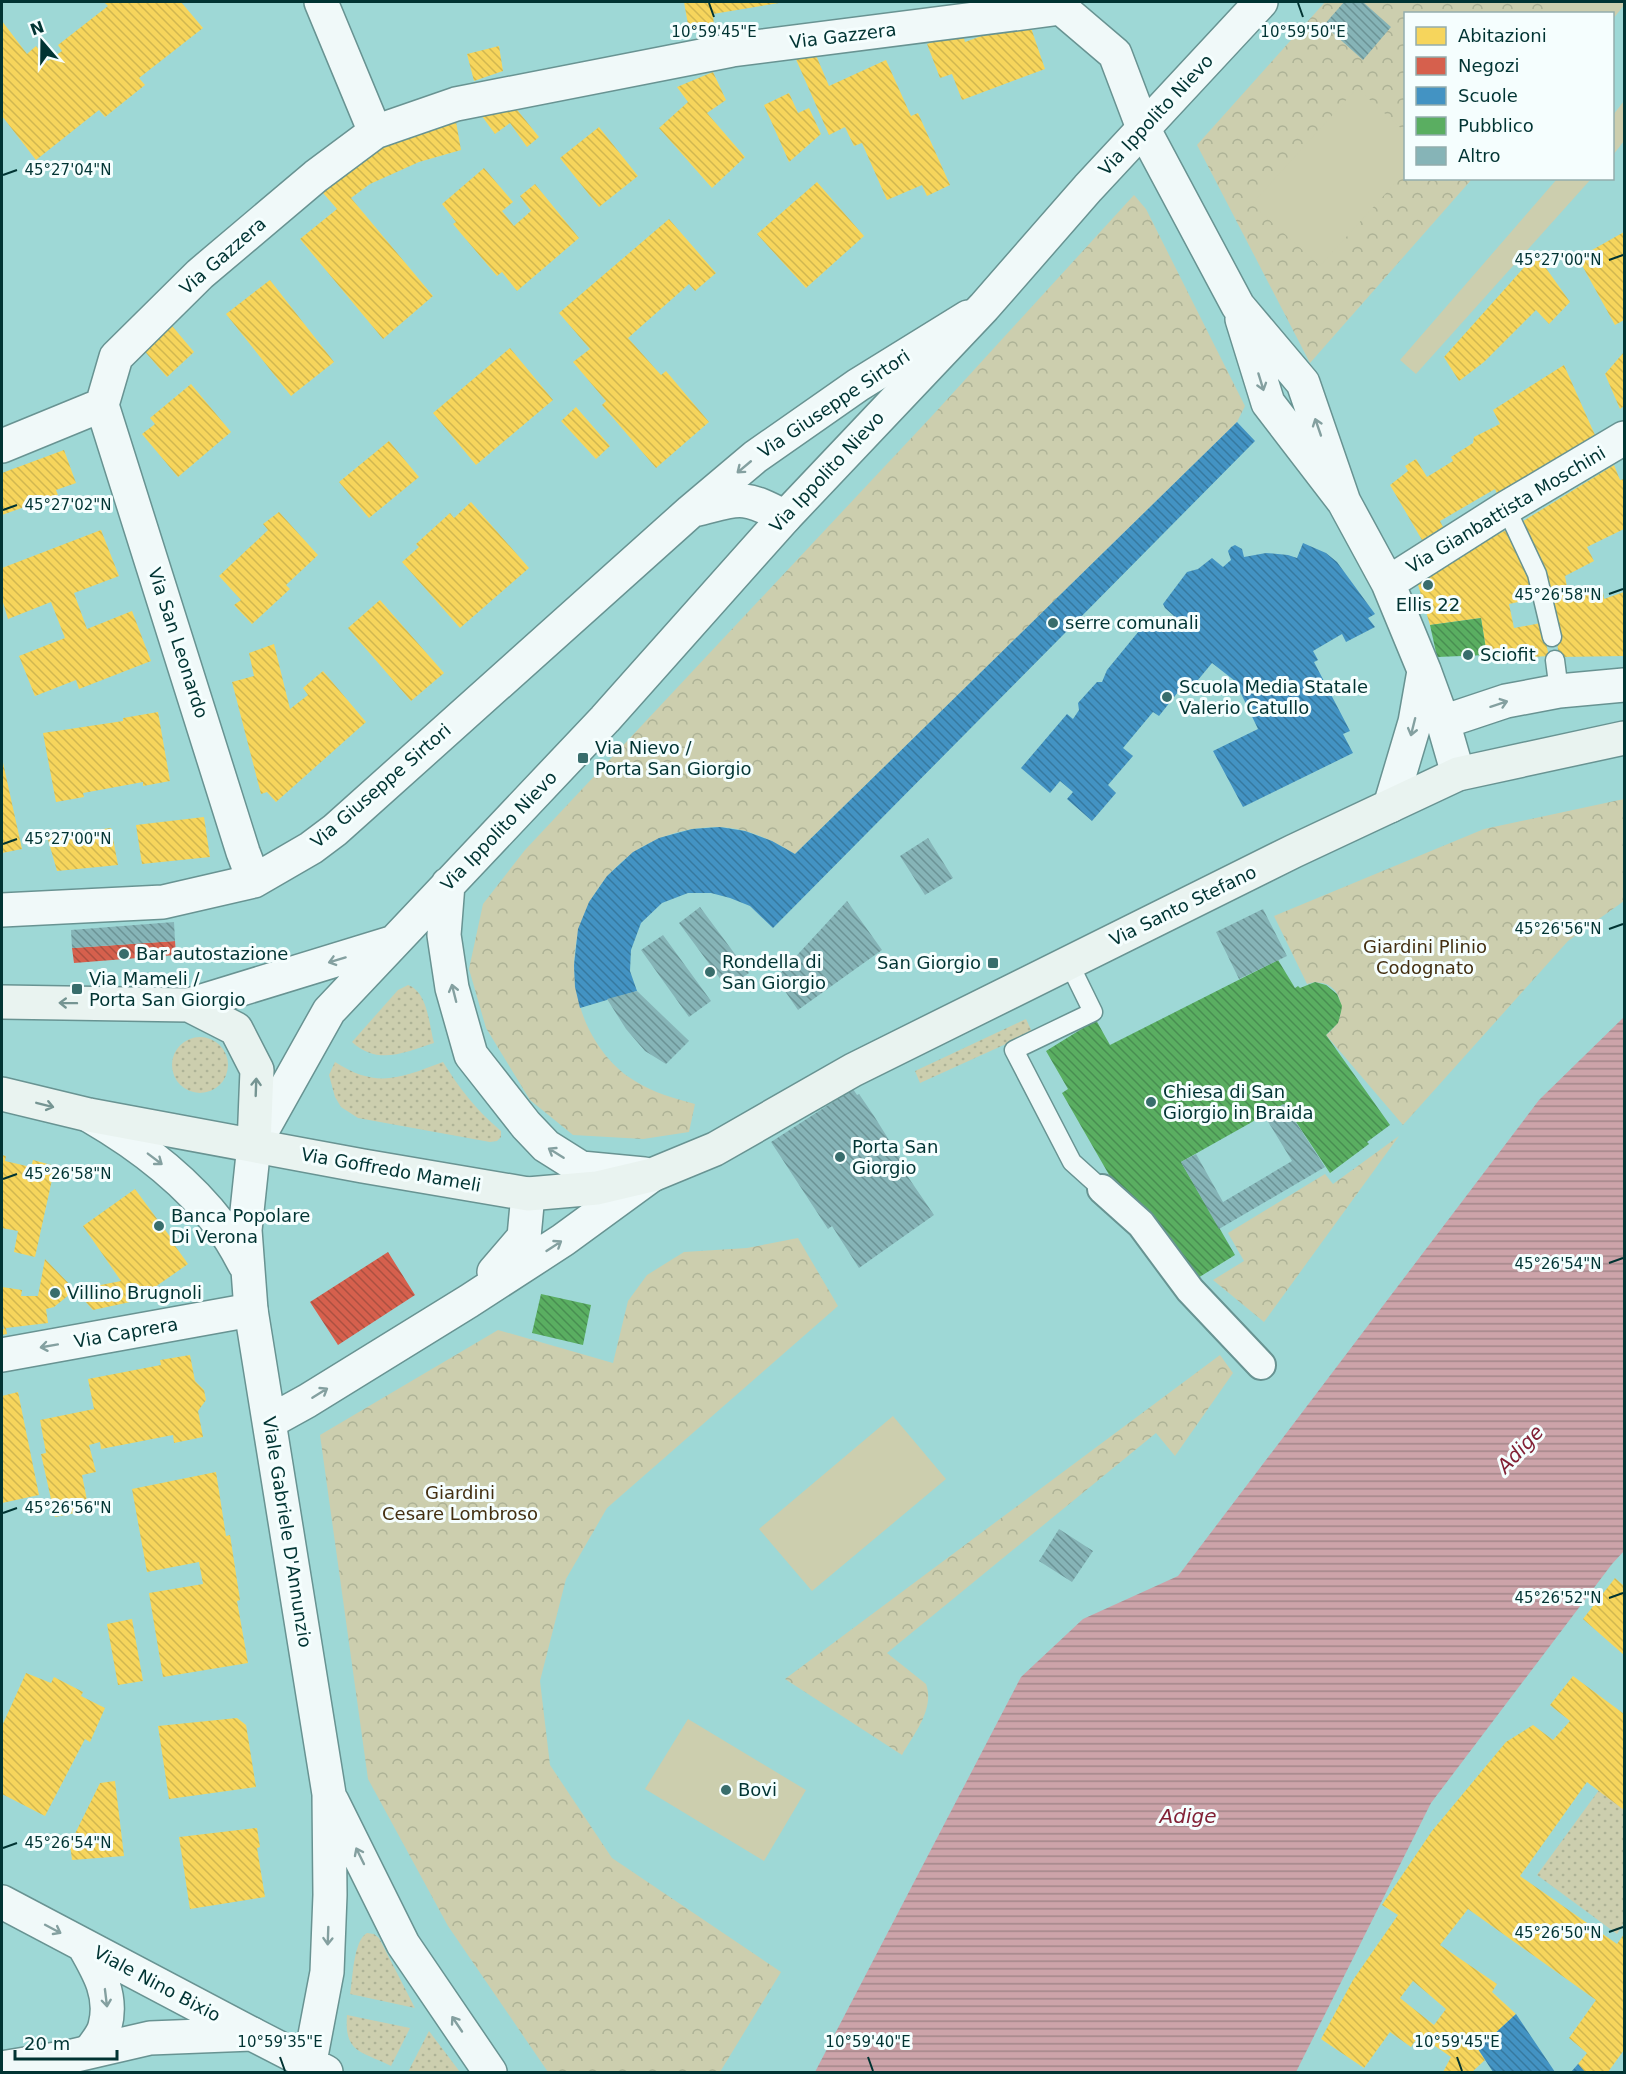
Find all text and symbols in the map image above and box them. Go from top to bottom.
north arrow [12,12,72,72]
legend [1404,12,1614,180]
text: N [27,17,47,40]
street label: Via Gazzera [789,19,897,52]
text: 10°59'45"E [671,23,757,41]
text: 10°59'50"E [1260,23,1346,41]
text: Abitazioni [1458,25,1547,46]
street label: Via Ippolito Nievo [1094,50,1217,180]
text: Negozi [1458,55,1519,76]
text: Scuole [1458,85,1518,106]
text: Pubblico [1458,115,1534,136]
text: Altro [1458,145,1500,166]
text: 45°27'04"N [24,161,112,179]
street label: Via Gazzera [175,213,270,299]
text: 45°27'00"N [1514,251,1602,269]
street label: Via Giuseppe Sirtori [754,345,914,462]
one-way arrow [1257,372,1268,391]
street label: Via Ippolito Nievo [765,407,888,537]
one-way arrow [1311,418,1322,437]
street label: Via Gianbattista Moschini [1402,442,1609,577]
one-way arrow [736,460,752,473]
text: 45°27'02"N [24,496,112,514]
street label: Via San Leonardo [144,565,213,721]
marker: Ellis 22 [1421,578,1435,592]
text: 45°26'58"N [1514,586,1602,604]
place label: Ellis 22 [1396,594,1460,615]
place label: serre comunali [1065,612,1199,633]
marker: serre comunali [1046,616,1060,630]
place label: Sciofit [1480,644,1536,665]
marker: Sciofit [1461,648,1475,662]
place label: Scuola Media Statale Valerio Catullo [1179,676,1368,718]
marker: Scuola Media Statale Valerio Catullo [1160,690,1174,704]
one-way arrow [1489,698,1508,709]
one-way arrow [1407,717,1419,736]
street label: Via Giuseppe Sirtori [306,719,455,852]
place label: Via Nievo / Porta San Giorgio [595,737,752,779]
marker: Via Nievo / Porta San Giorgio [576,751,590,765]
street label: Via Ippolito Nievo [436,767,561,895]
text: 45°27'00"N [24,830,112,848]
street label: Via Santo Stefano [1106,861,1260,950]
text: 45°26'56"N [1514,920,1602,938]
park label: Giardini Plinio Codognato [1363,936,1487,978]
place label: Bar autostazione [136,943,288,964]
marker: Bar autostazione [117,947,131,961]
place label: Rondella di San Giorgio [722,951,826,993]
place label: San Giorgio [877,952,981,973]
one-way arrow [328,955,347,966]
marker: San Giorgio [986,956,1000,970]
marker: Rondella di San Giorgio [703,965,717,979]
place label: Via Mameli / Porta San Giorgio [89,968,246,1010]
marker: Via Mameli / Porta San Giorgio [70,982,84,996]
one-way arrow [447,984,459,1003]
one-way arrow [58,997,78,1009]
one-way arrow [251,1077,262,1097]
place label: Chiesa di San Giorgio in Braida [1163,1081,1314,1123]
marker: Chiesa di San Giorgio in Braida [1144,1095,1158,1109]
one-way arrow [35,1099,54,1111]
place label: Porta San Giorgio [852,1136,938,1178]
street label: Via Goffredo Mameli [299,1143,483,1196]
one-way arrow [549,1147,565,1159]
marker: Porta San Giorgio [833,1150,847,1164]
one-way arrow [147,1153,163,1166]
text: 45°26'58"N [24,1165,112,1183]
place label: Banca Popolare Di Verona [171,1205,310,1247]
marker: Banca Popolare Di Verona [152,1219,166,1233]
one-way arrow [545,1240,562,1253]
text: 45°26'54"N [1514,1255,1602,1273]
place label: Villino Brugnoli [67,1282,202,1303]
marker: Villino Brugnoli [48,1286,62,1300]
street label: Via Caprera [72,1313,180,1352]
one-way arrow [39,1341,59,1352]
one-way arrow [311,1387,328,1400]
street label: Viale Gabriele D'Annunzio [259,1415,316,1649]
water label: Adige [1490,1420,1548,1479]
park label: Giardini Cesare Lombroso [382,1482,538,1524]
text: 45°26'56"N [24,1499,112,1517]
text: 45°26'52"N [1514,1589,1602,1607]
place label: Bovi [738,1779,777,1800]
marker: Bovi [719,1783,733,1797]
water label: Adige [1158,1804,1216,1828]
text: 45°26'54"N [24,1834,112,1852]
one-way arrow [353,1847,365,1865]
one-way arrow [44,1924,62,1935]
text: 45°26'50"N [1514,1924,1602,1942]
one-way arrow [323,1926,334,1946]
street label: Viale Nino Bixio [90,1941,224,2026]
one-way arrow [101,1988,112,2007]
one-way arrow [451,2017,463,2033]
scale bar [15,2023,117,2061]
text: 20 m [24,2033,70,2054]
text: 10°59'35"E [237,2033,323,2051]
text: 10°59'40"E [825,2033,911,2051]
text: 10°59'45"E [1414,2033,1500,2051]

